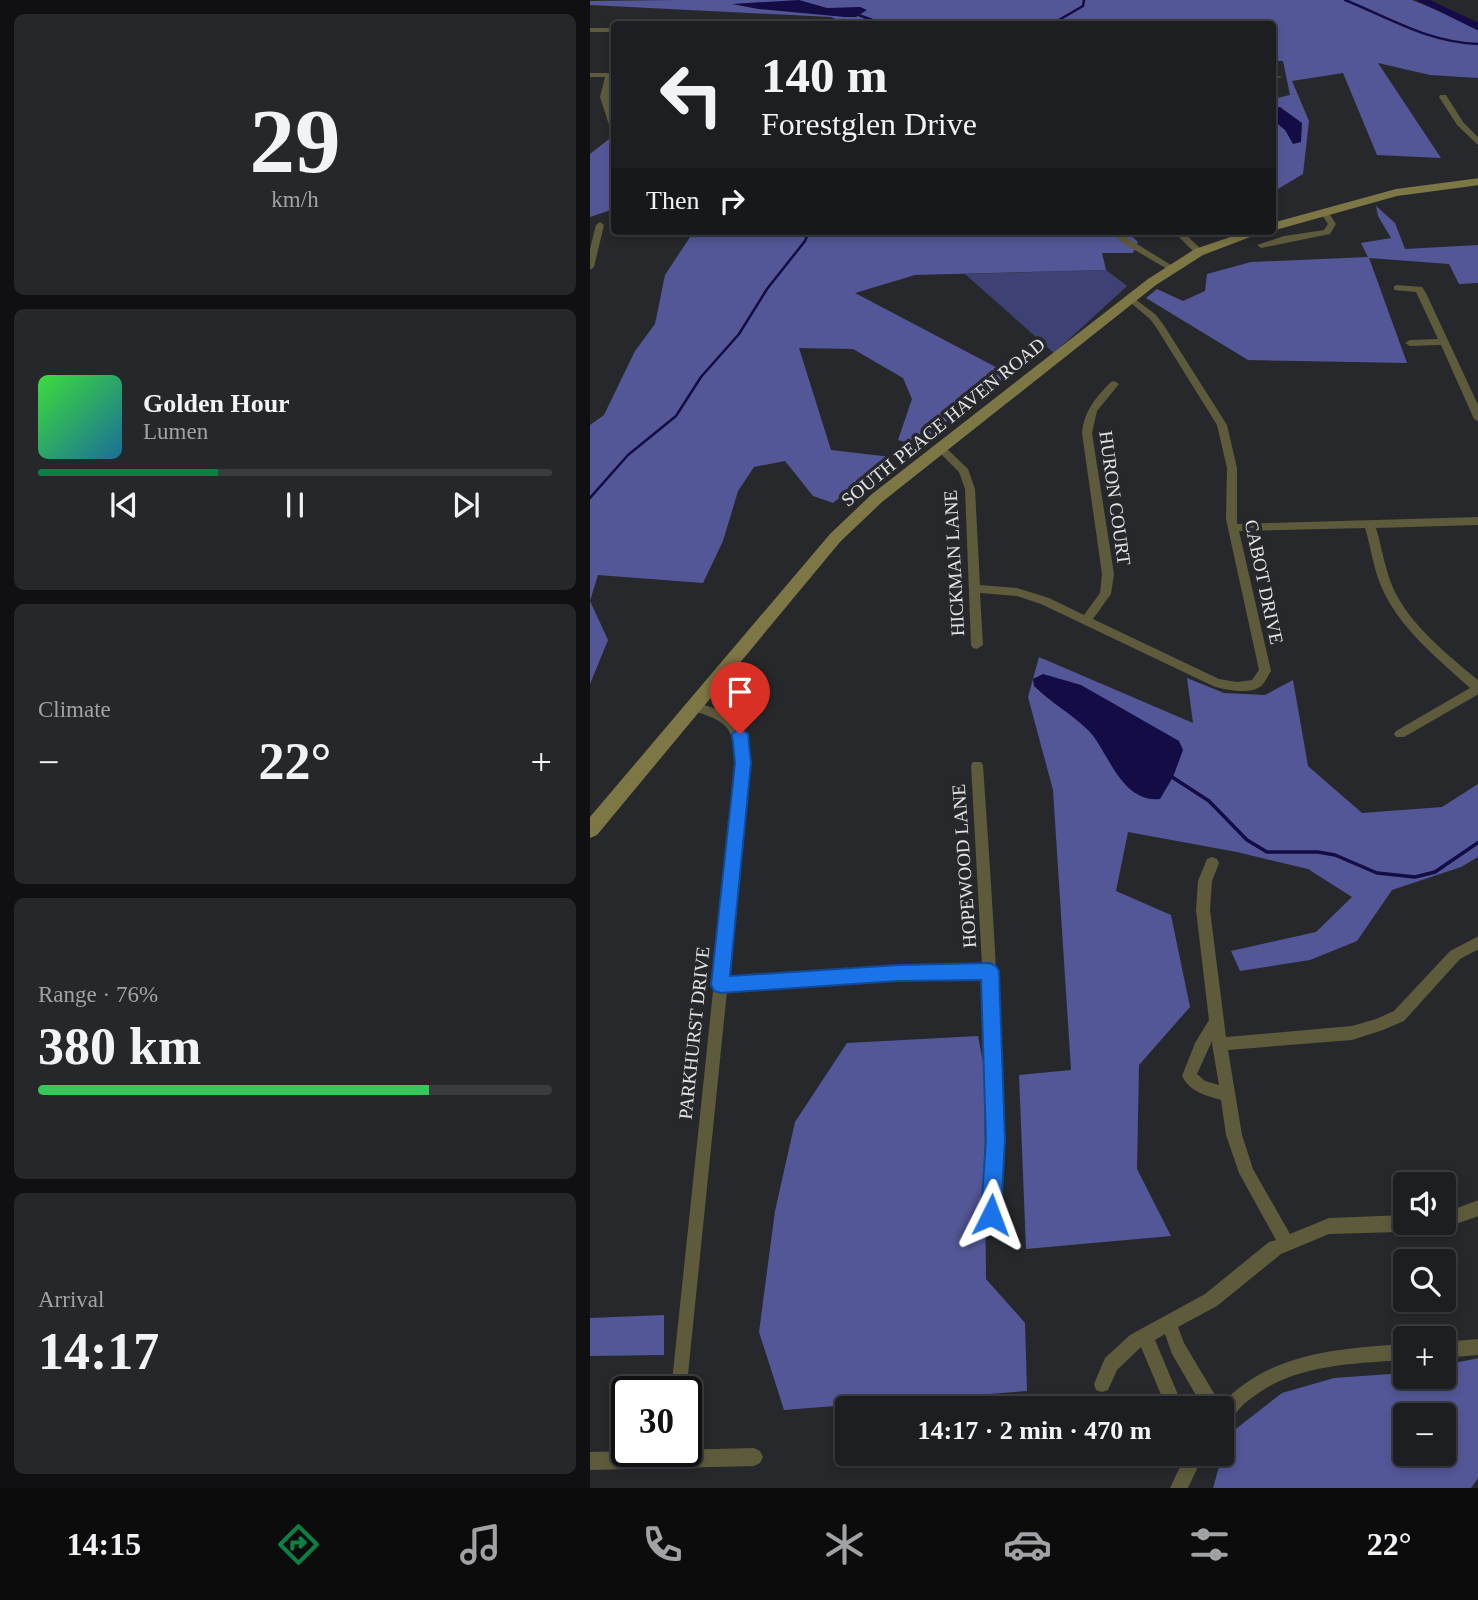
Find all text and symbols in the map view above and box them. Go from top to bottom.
text: 140 m [761,48,888,103]
icon: left [646,49,737,140]
text: 29 [250,91,341,192]
text: Forestglen Drive [761,106,977,142]
icon: right [713,182,751,220]
text: Then [646,186,699,215]
text: km/h [271,187,319,212]
street label: SOUTH PEACE HAVEN ROAD [837,333,1049,511]
text: Golden Hour [143,389,290,418]
text: Lumen [143,419,208,444]
street label: HURON COURT [1095,429,1135,567]
icon: previous [105,486,143,524]
icon: pause [276,486,314,524]
icon: next [447,486,485,524]
street label: HICKMAN LANE [940,489,968,637]
street label: CABOT DRIVE [1241,518,1287,646]
pin [710,662,770,734]
icon: arrive [721,673,759,711]
text: Climate [38,697,111,722]
text: 22° [259,733,331,790]
text: − [38,741,59,783]
text: + [531,741,552,783]
street label: HOPEWOOD LANE [948,783,980,949]
street label: PARKHURST DRIVE [674,946,714,1120]
text: Range · 76% [38,982,158,1007]
text: 380 km [38,1018,201,1075]
map controls [1393,1172,1456,1466]
button: sound [1393,1172,1456,1235]
position arrow [954,1178,1028,1252]
button: search [1393,1249,1456,1312]
text: Arrival [38,1287,104,1312]
text: 14:17 [38,1323,159,1380]
button: + [1393,1326,1456,1389]
speed limit sign: 30 [611,1376,702,1467]
button: − [1393,1403,1456,1466]
text: 14:17 · 2 min · 470 m [918,1416,1152,1445]
icon: directions [274,1520,323,1569]
icon: music [456,1520,505,1569]
icon: phone [638,1520,687,1569]
icon: climate [820,1520,869,1569]
icon: car [1003,1520,1052,1569]
icon: filters [1185,1520,1234,1569]
text: 14:15 [67,1526,141,1562]
text: 22° [1367,1526,1411,1562]

